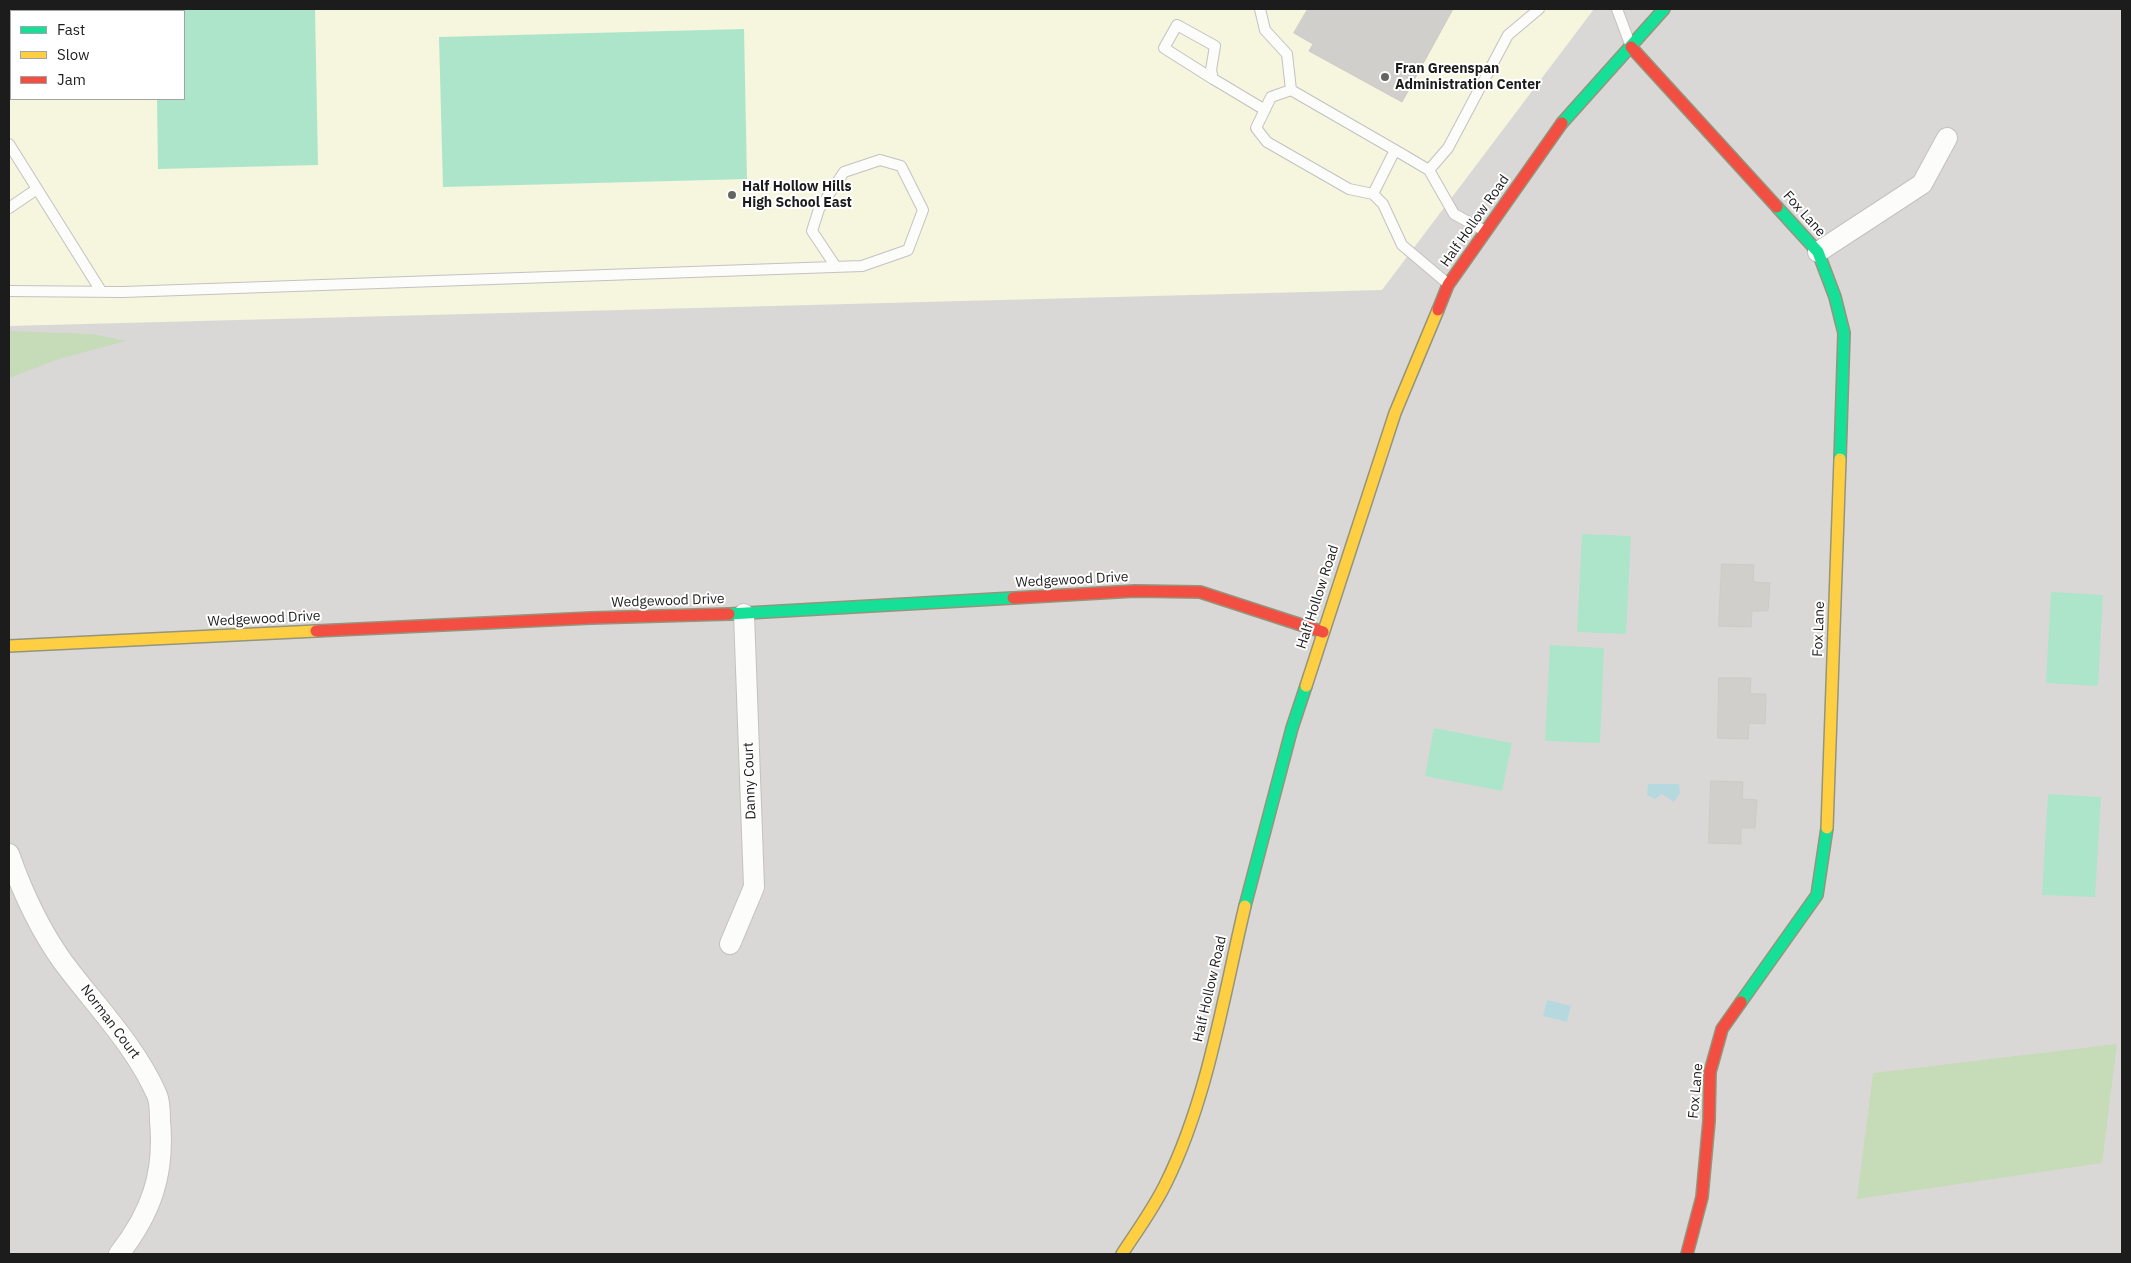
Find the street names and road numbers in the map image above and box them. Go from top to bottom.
street label: Half Hollow Road [1437,172,1513,270]
street label: Fox Lane [1779,188,1829,240]
street label: Half Hollow Road [1293,543,1343,651]
street label: Wedgewood Drive [1015,569,1129,591]
street label: Wedgewood Drive [611,591,725,611]
street label: Fox Lane [1810,601,1828,657]
street label: Wedgewood Drive [207,608,321,630]
street label: Danny Court [740,742,760,820]
street label: Half Hollow Road [1190,934,1230,1044]
street label: Norman Court [77,982,143,1062]
street label: Fox Lane [1685,1063,1707,1119]

